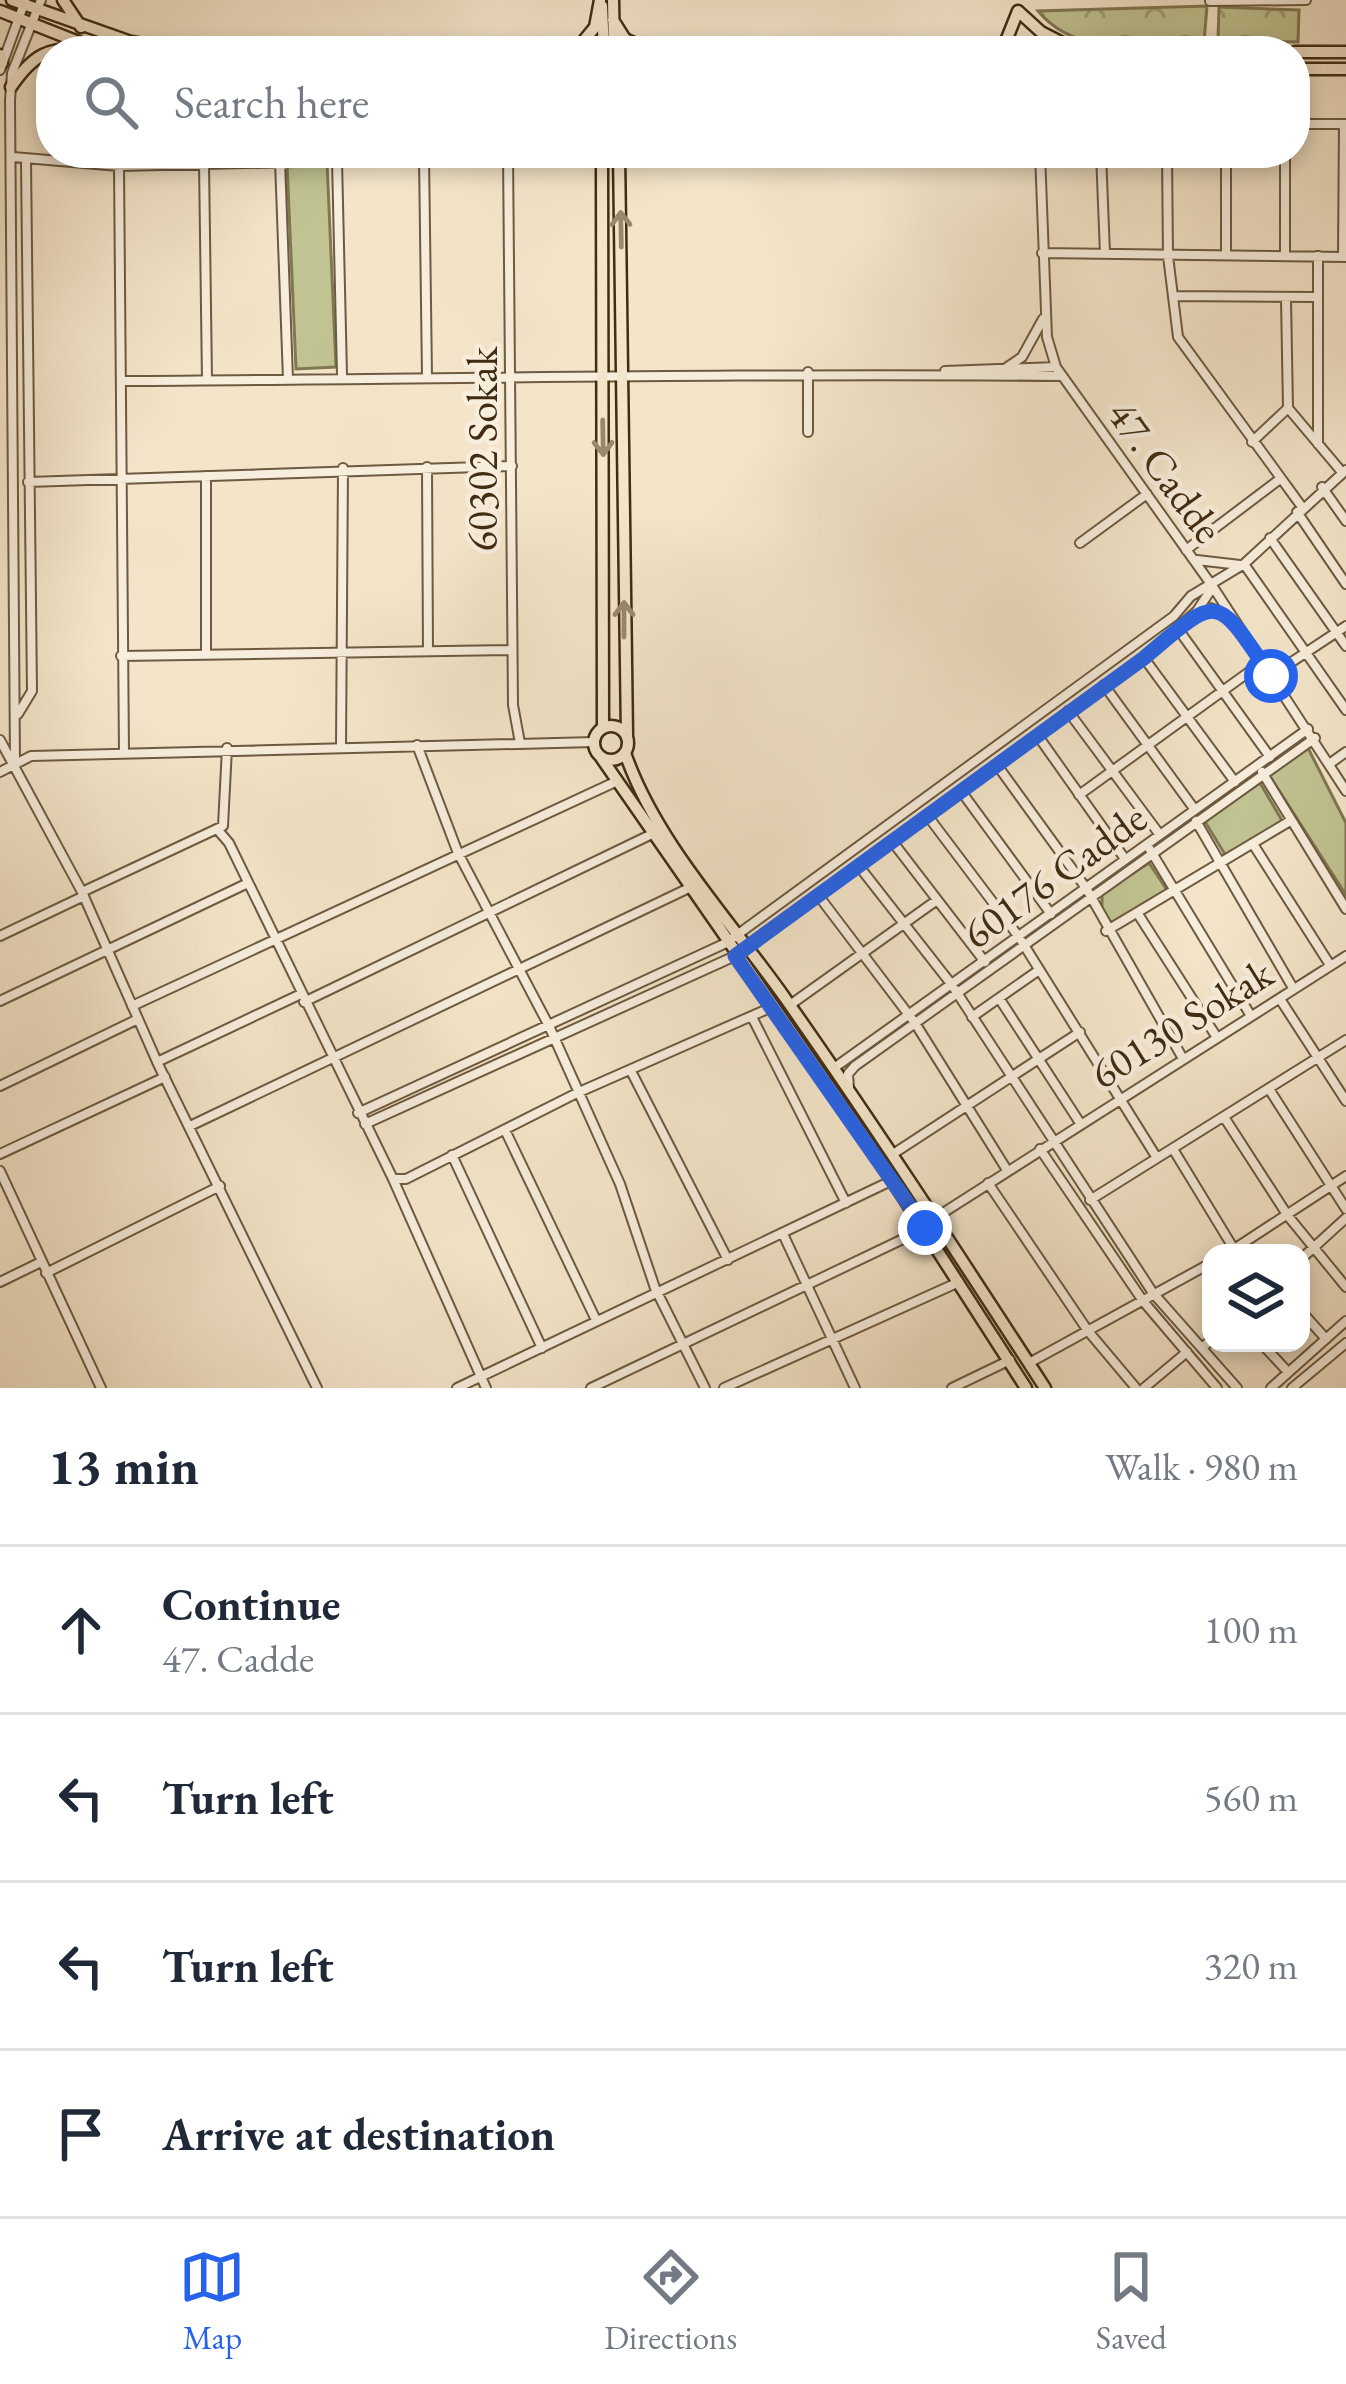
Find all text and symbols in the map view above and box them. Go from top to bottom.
search box [36,36,1310,168]
icon: search [78,69,144,135]
text: Search here [174,73,369,131]
one-way arrow [610,210,633,249]
street label: 60302 Sokak [455,345,510,552]
street label: 47. Cadde [1095,389,1236,554]
one-way arrow [591,418,614,457]
one-way arrow [613,600,635,639]
route start [1244,649,1298,703]
street label: 60176 Cadde [951,790,1157,961]
street label: 60130 Sokak [1080,945,1284,1101]
route end [898,1201,952,1255]
map controls [1202,1244,1310,1352]
button: layers [1202,1244,1310,1352]
text: 13 min [48,1433,199,1499]
text: Walk · 980 m [1105,1441,1298,1492]
text: Continue [162,1575,340,1633]
icon: ahead [48,1597,114,1663]
text: 100 m [1204,1604,1298,1655]
text: 47. Cadde [162,1633,314,1684]
icon: left [48,1765,114,1831]
text: Turn left [162,1769,334,1827]
text: 560 m [1204,1772,1298,1823]
icon: left [48,1933,114,1999]
text: Turn left [162,1937,334,1995]
text: 320 m [1204,1940,1298,1991]
icon: arrive [48,2101,114,2167]
text: Arrive at destination [162,2105,555,2163]
tab: Map [179,2244,245,2359]
tab: Directions [604,2244,737,2359]
tab: Saved [1096,2244,1167,2359]

